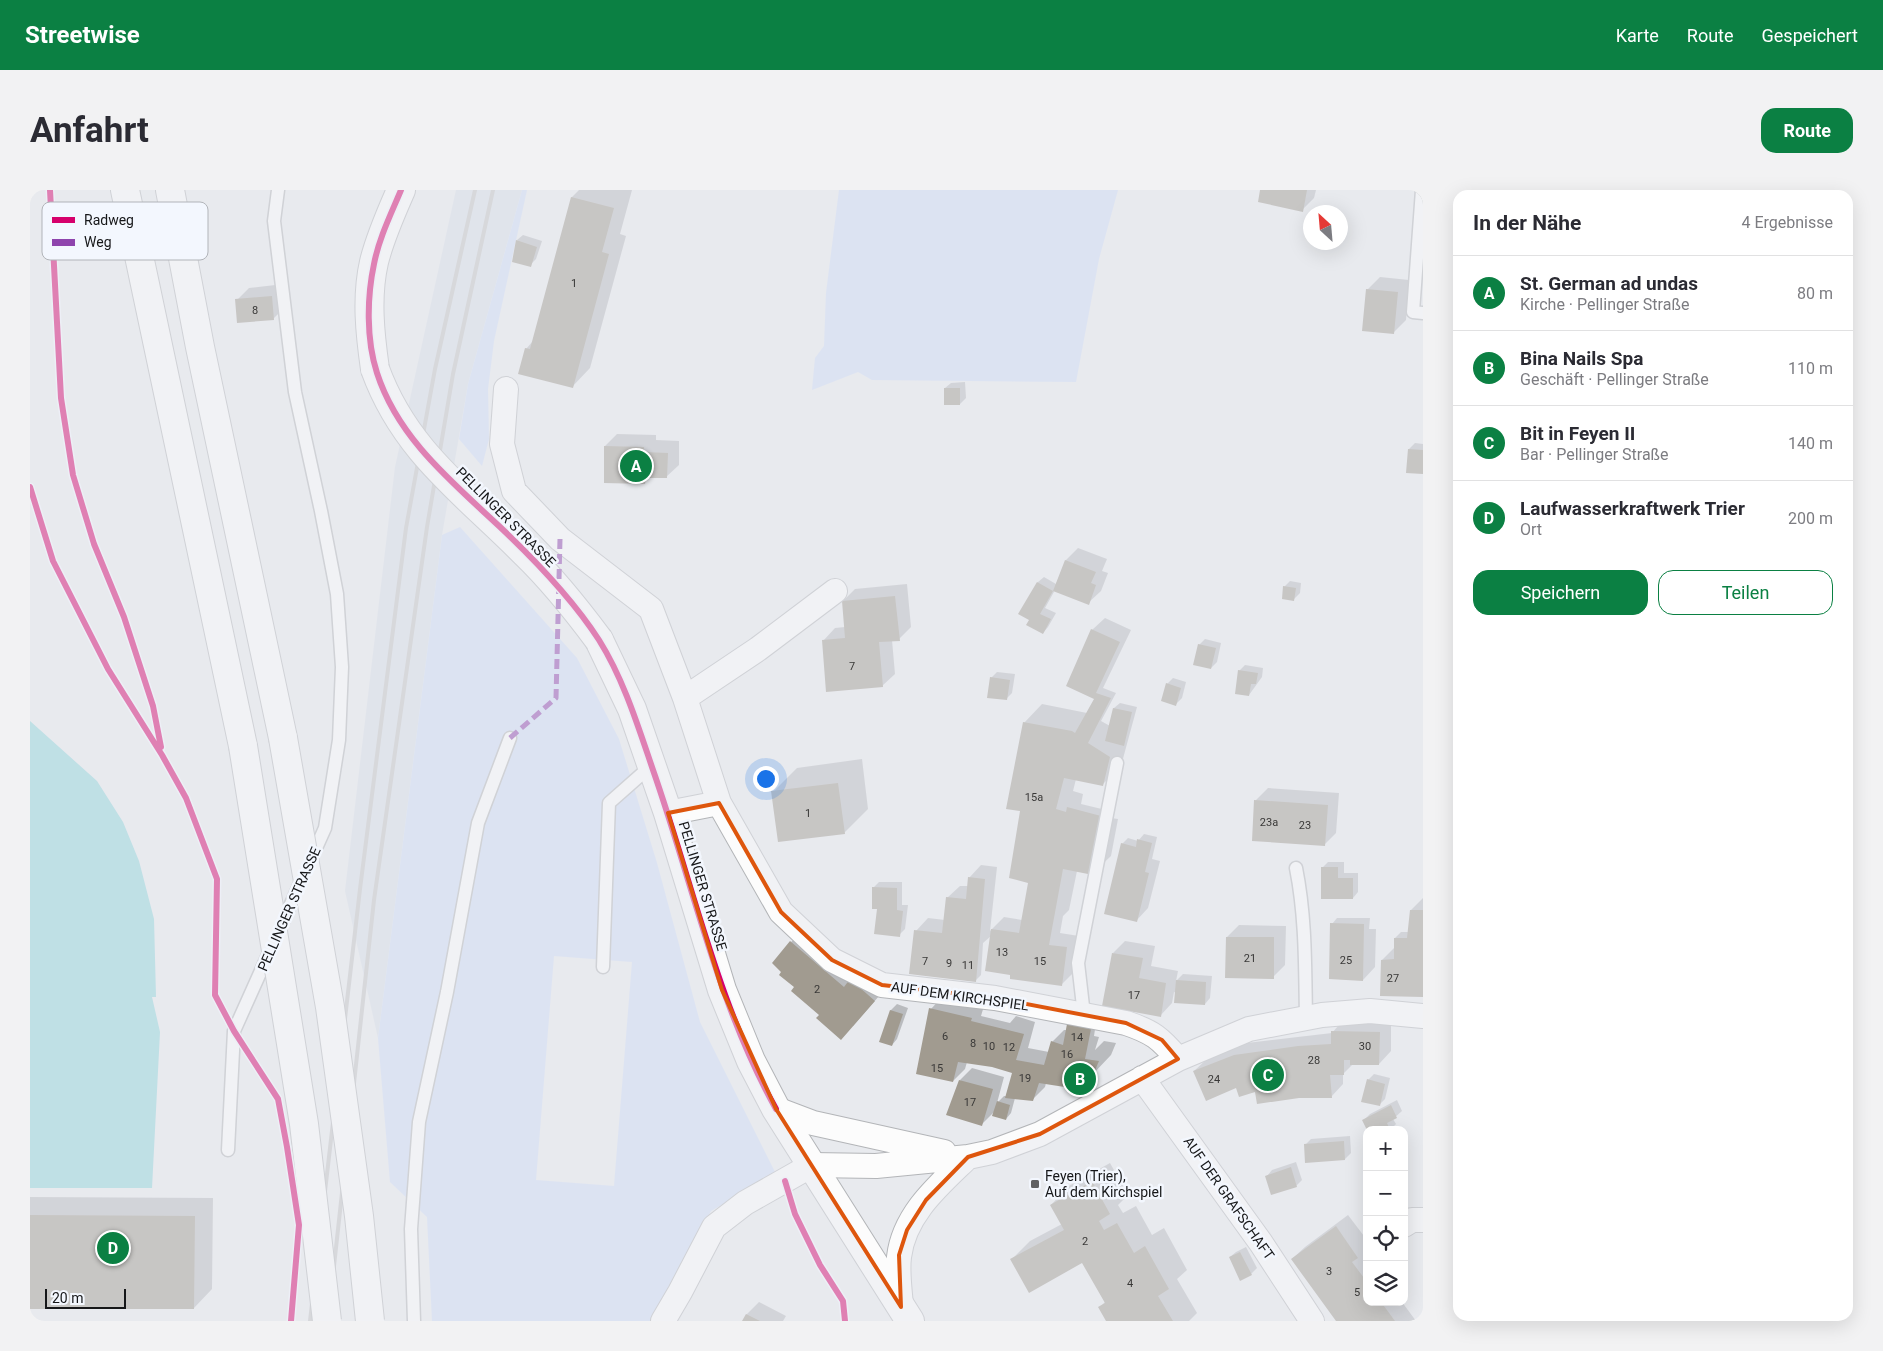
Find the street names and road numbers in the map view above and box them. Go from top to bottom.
street label: PELLINGER STRASSE [453,464,559,570]
street label: PELLINGER STRASSE [676,819,730,953]
street label: PELLINGER STRASSE [254,844,324,974]
street label: AUF DEM KIRCHSPIEL [890,978,1030,1014]
street label: AUF DER GRAFSCHAFT [1180,1133,1278,1263]

